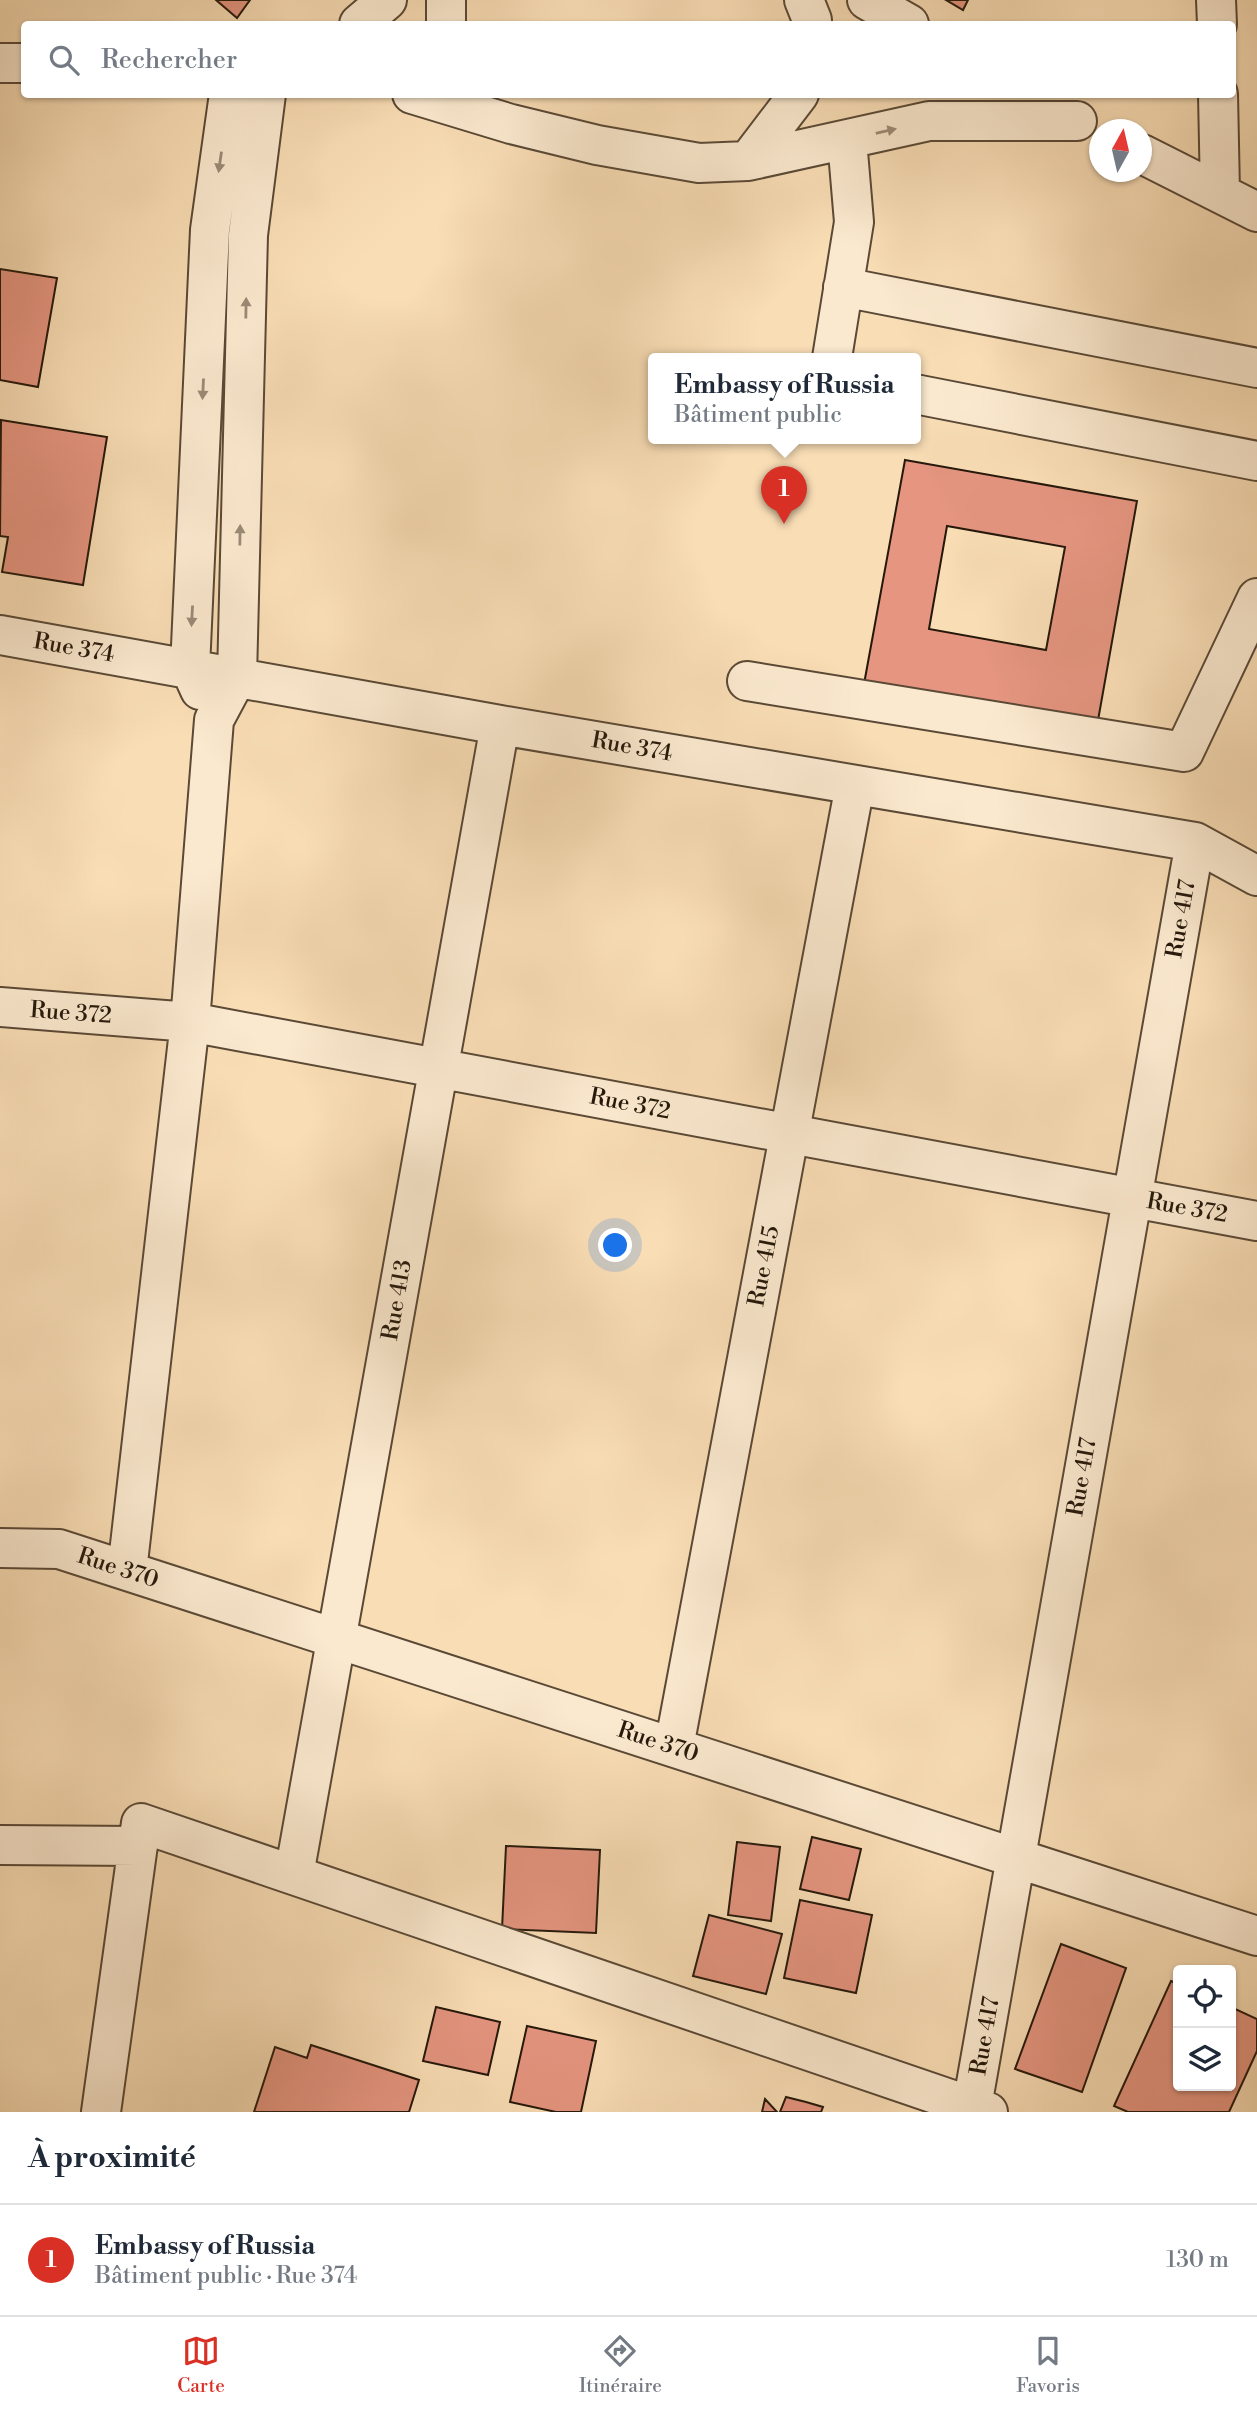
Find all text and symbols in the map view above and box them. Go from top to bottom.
search box [21,21,1236,98]
icon: search [45,41,83,79]
text: Rechercher [101,44,237,76]
north arrow [1089,119,1152,182]
one-way arrow [876,125,898,136]
one-way arrow [214,151,225,173]
one-way arrow [241,297,252,319]
popup [648,353,921,444]
text: Embassy of Russia [674,369,895,401]
one-way arrow [197,378,208,400]
text: Bâtiment public [674,401,842,429]
pin: 1 [761,466,807,524]
one-way arrow [235,524,246,546]
one-way arrow [187,605,198,627]
street label: Rue 374 [31,627,117,669]
street label: Rue 374 [589,726,675,768]
street label: Rue 417 [1160,877,1202,961]
street label: Rue 372 [29,996,113,1030]
street label: Rue 372 [587,1082,673,1126]
street label: Rue 372 [1144,1187,1230,1229]
street label: Rue 415 [742,1223,786,1309]
your location [598,1228,632,1262]
street label: Rue 413 [376,1257,418,1343]
street label: Rue 417 [1061,1435,1103,1519]
street label: Rue 370 [74,1542,162,1594]
street label: Rue 370 [614,1716,702,1768]
map controls [1173,1965,1236,2091]
button: locate [1173,1965,1236,2028]
street label: Rue 417 [964,1994,1006,2078]
button: layers [1173,2028,1236,2091]
text: À proximité [28,2139,196,2177]
text: Embassy of Russia [95,2230,315,2262]
text: 1 [45,2246,57,2274]
text: 130 m [1166,2246,1229,2274]
text: Bâtiment public · Rue 374 [95,2262,357,2290]
tab: Carte [177,2332,225,2398]
tab: Itinéraire [579,2332,662,2398]
tab: Favoris [1016,2332,1080,2398]

